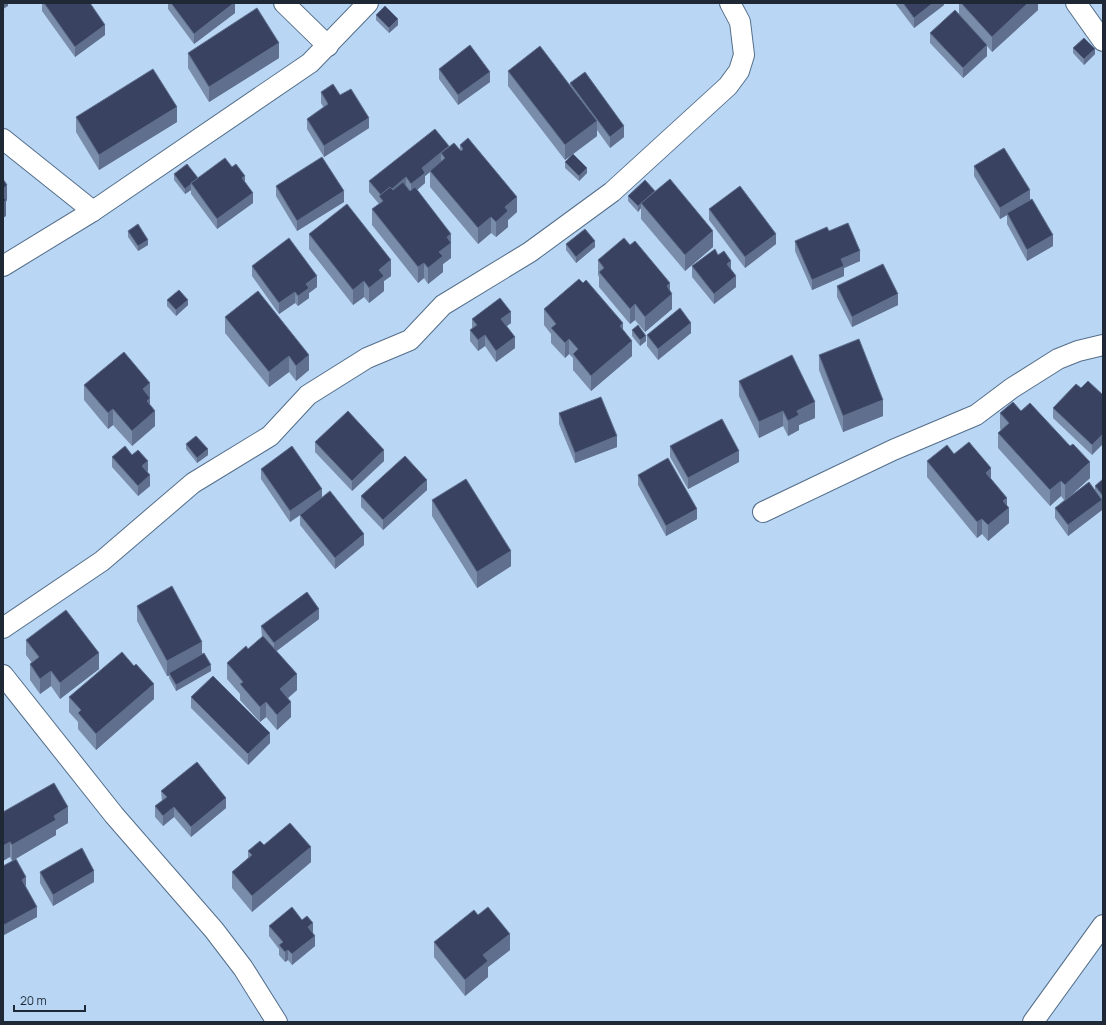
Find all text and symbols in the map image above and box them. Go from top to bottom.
scale bar [14,987,85,1013]
text: 20 m [20,992,47,1009]

